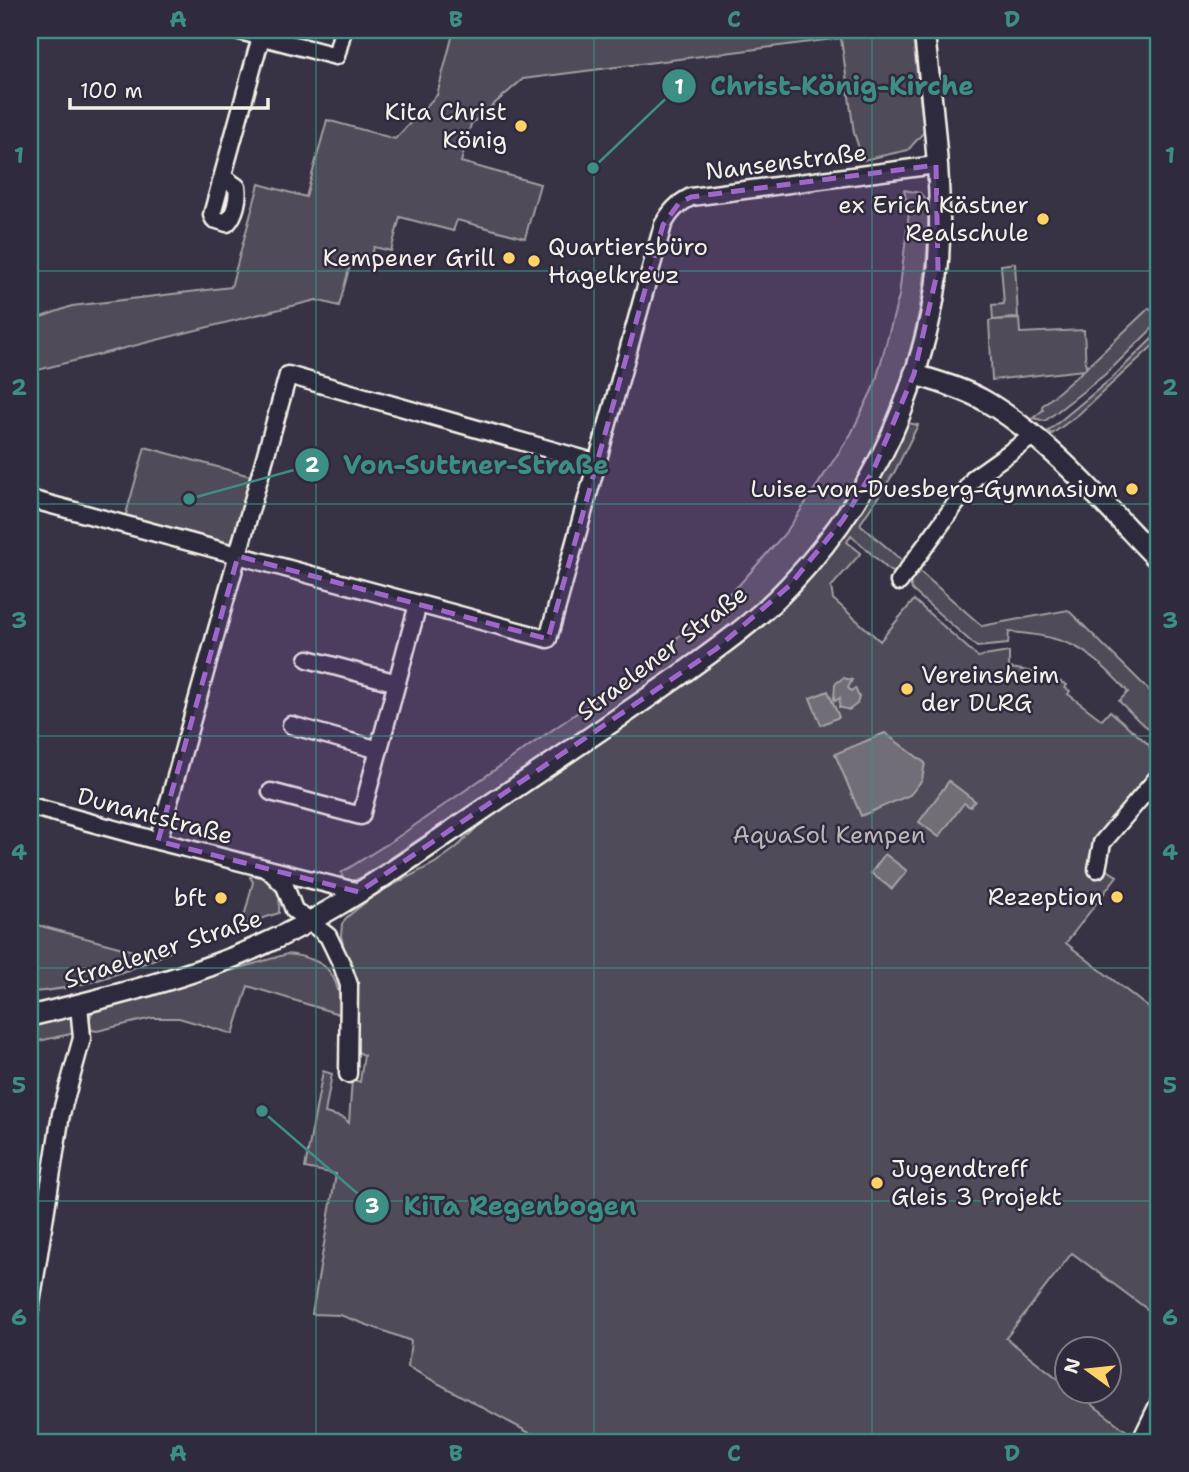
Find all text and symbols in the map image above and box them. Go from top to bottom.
text: A [169,4,187,34]
text: B [449,4,463,34]
text: C [727,4,741,34]
text: D [1004,4,1020,34]
callout: Christ-König-Kirche [662,63,988,110]
scale bar [70,66,268,110]
text: Christ-König-Kirche [710,68,974,103]
text: 1 [674,73,684,101]
text: 100 m [80,77,143,105]
place label: Kita Christ König [385,96,507,156]
marker: Kita Christ König [513,118,529,134]
street label: Nansenstraße [703,136,869,188]
text: 1 [14,140,24,170]
text: 1 [1165,140,1175,170]
place label: ex Erich Kästner Realschule [838,189,1029,249]
marker: ex Erich Kästner Realschule [1035,211,1051,227]
place label: Quartiersbüro Hagelkreuz [548,231,708,291]
place label: Kempener Grill [323,242,496,274]
marker: Kempener Grill [501,250,517,266]
marker: Quartiersbüro Hagelkreuz [526,253,542,269]
text: 2 [11,372,27,402]
text: 2 [1162,372,1178,402]
callout: Von-Suttner-Straße [295,441,623,488]
text: Von-Suttner-Straße [343,447,609,482]
text: 2 [305,451,320,479]
place label: Luise-von-Duesberg-Gymnasium [750,473,1118,505]
marker: Luise-von-Duesberg-Gymnasium [1124,481,1140,497]
street label: Straelener Straße [570,578,754,728]
text: 3 [11,605,27,635]
text: 3 [1162,605,1178,635]
place label: Vereinsheim der DLRG [921,659,1059,719]
marker: Vereinsheim der DLRG [899,681,915,697]
street label: Dunantstraße [74,780,236,852]
park label: AquaSol Kempen [732,819,926,851]
text: 4 [11,837,27,867]
text: 4 [1162,837,1178,867]
place label: Rezeption [988,881,1103,913]
place label: bft [174,882,207,914]
marker: Rezeption [1109,889,1125,905]
marker: bft [213,890,229,906]
street label: Straelener Straße [60,902,266,996]
text: 5 [12,1070,26,1100]
text: 5 [1163,1070,1177,1100]
place label: Jugendtreff Gleis 3 Projekt [891,1153,1062,1213]
marker: Jugendtreff Gleis 3 Projekt [869,1175,885,1191]
callout: KiTa Regenbogen [355,1182,651,1229]
text: KiTa Regenbogen [404,1188,636,1223]
text: 3 [365,1192,379,1220]
text: 6 [11,1302,27,1332]
text: 6 [1162,1302,1178,1332]
north arrow [1052,1336,1122,1406]
text: N [1058,1355,1086,1376]
text: A [169,1438,187,1468]
text: B [449,1438,463,1468]
text: C [727,1438,741,1468]
text: D [1004,1438,1020,1468]

